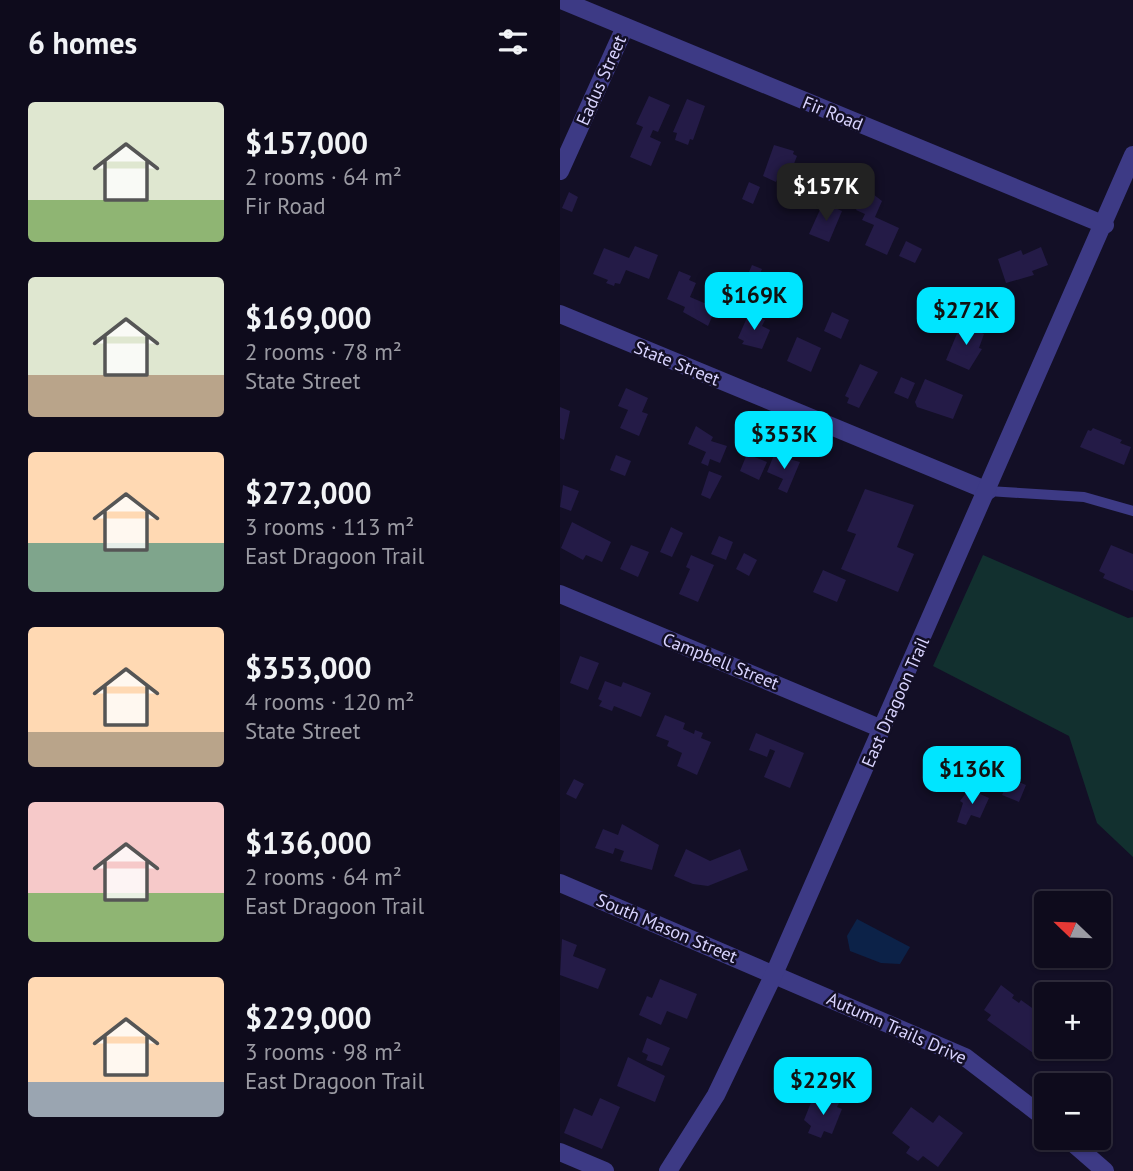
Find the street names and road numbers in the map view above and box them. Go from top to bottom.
street label: Eadus Street [571,31,631,129]
street label: Fir Road [799,91,867,135]
street label: State Street [631,335,723,391]
street label: Campbell Street [659,627,783,695]
street label: East Dragoon Trail [856,633,934,771]
street label: South Mason Street [593,888,741,968]
street label: Autumn Trails Drive [823,987,971,1069]

